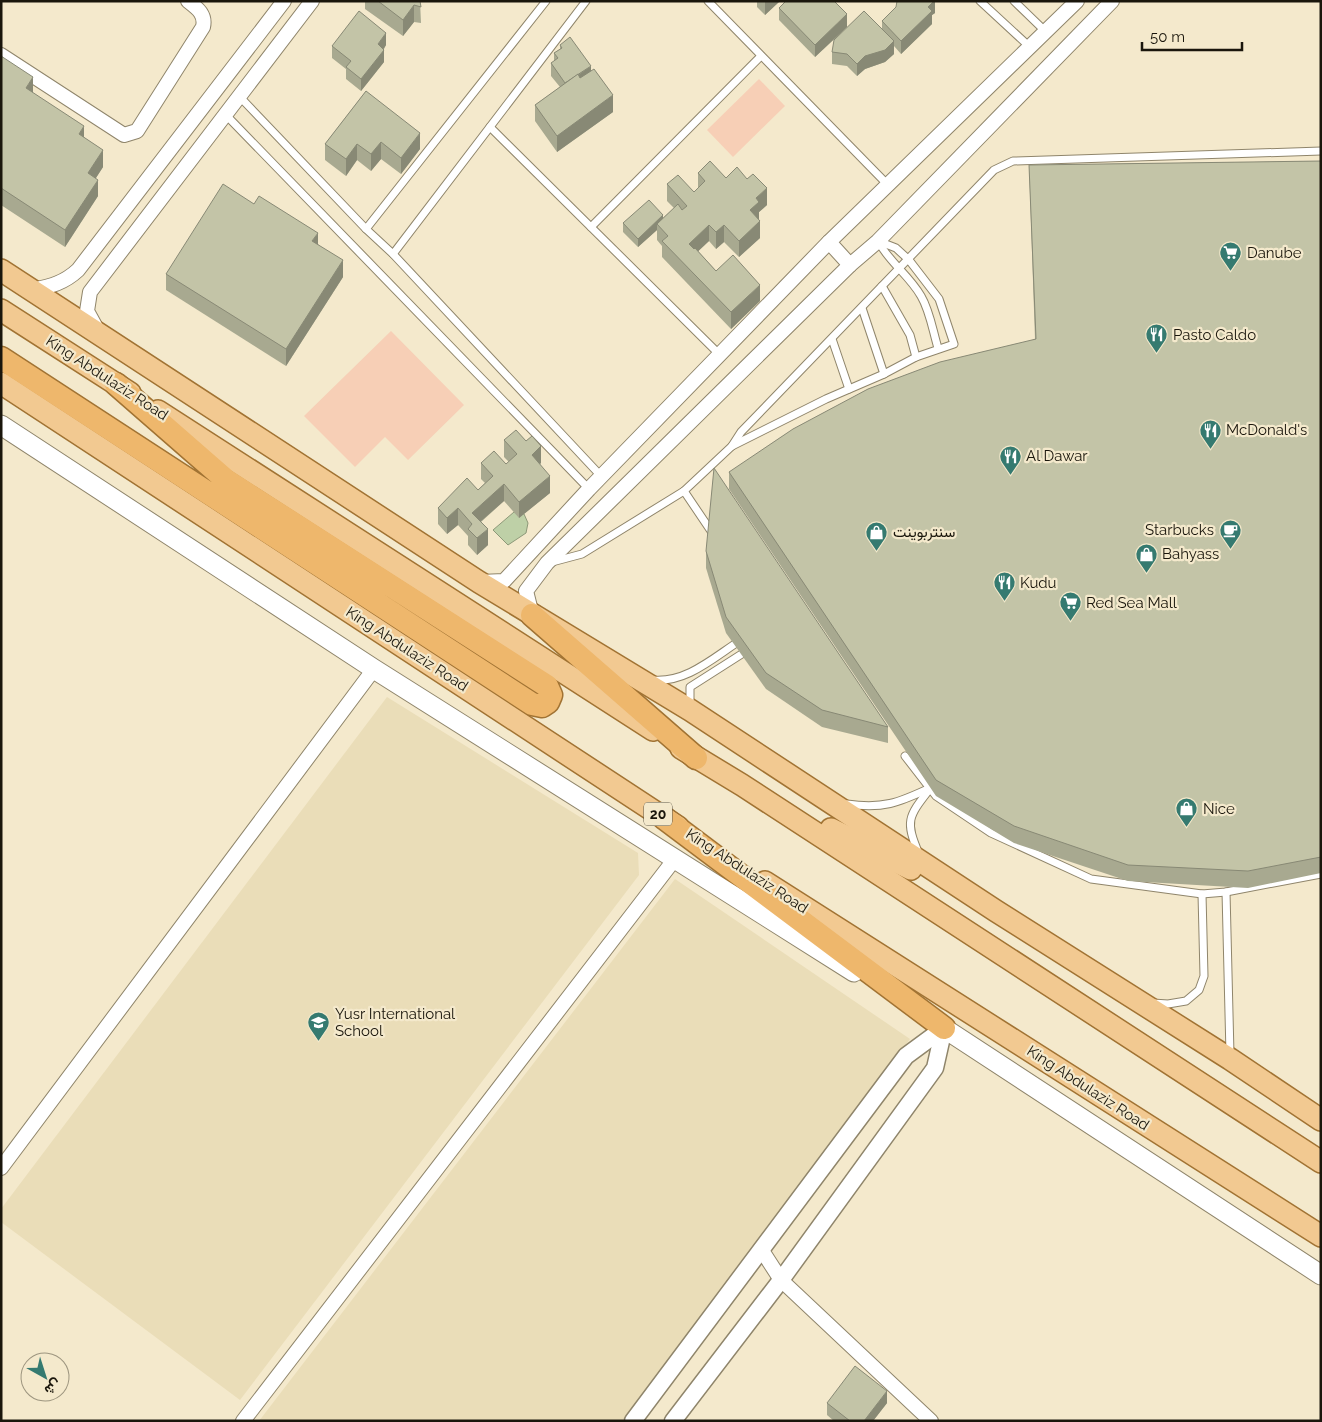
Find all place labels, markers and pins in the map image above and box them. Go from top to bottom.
supermarket icon: Danube [1219,241,1243,272]
place label: Danube [1247,244,1302,262]
restaurant icon: Pasto Caldo [1145,323,1169,354]
place label: Pasto Caldo [1173,326,1256,344]
restaurant icon: McDonald's [1198,418,1222,449]
place label: McDonald's [1226,421,1307,439]
restaurant icon: Al Dawar [998,444,1022,475]
place label: Al Dawar [1026,447,1088,465]
cafe icon: Starbucks [1218,518,1242,549]
shop icon: سنتربوينت [865,520,889,551]
place label: Starbucks [1145,521,1214,539]
place label: سنتربوينت [893,523,956,541]
shop icon: Bahyass [1134,542,1158,573]
place label: Bahyass [1162,545,1219,563]
restaurant icon: Kudu [992,571,1016,602]
place label: Kudu [1020,574,1057,592]
supermarket icon: Red Sea Mall [1058,591,1082,622]
place label: Red Sea Mall [1086,594,1178,612]
shop icon: Nice [1175,797,1199,828]
place label: Nice [1203,800,1235,818]
place label: Yusr International School [335,1005,456,1040]
school or university icon: Yusr International School [307,1011,331,1042]

